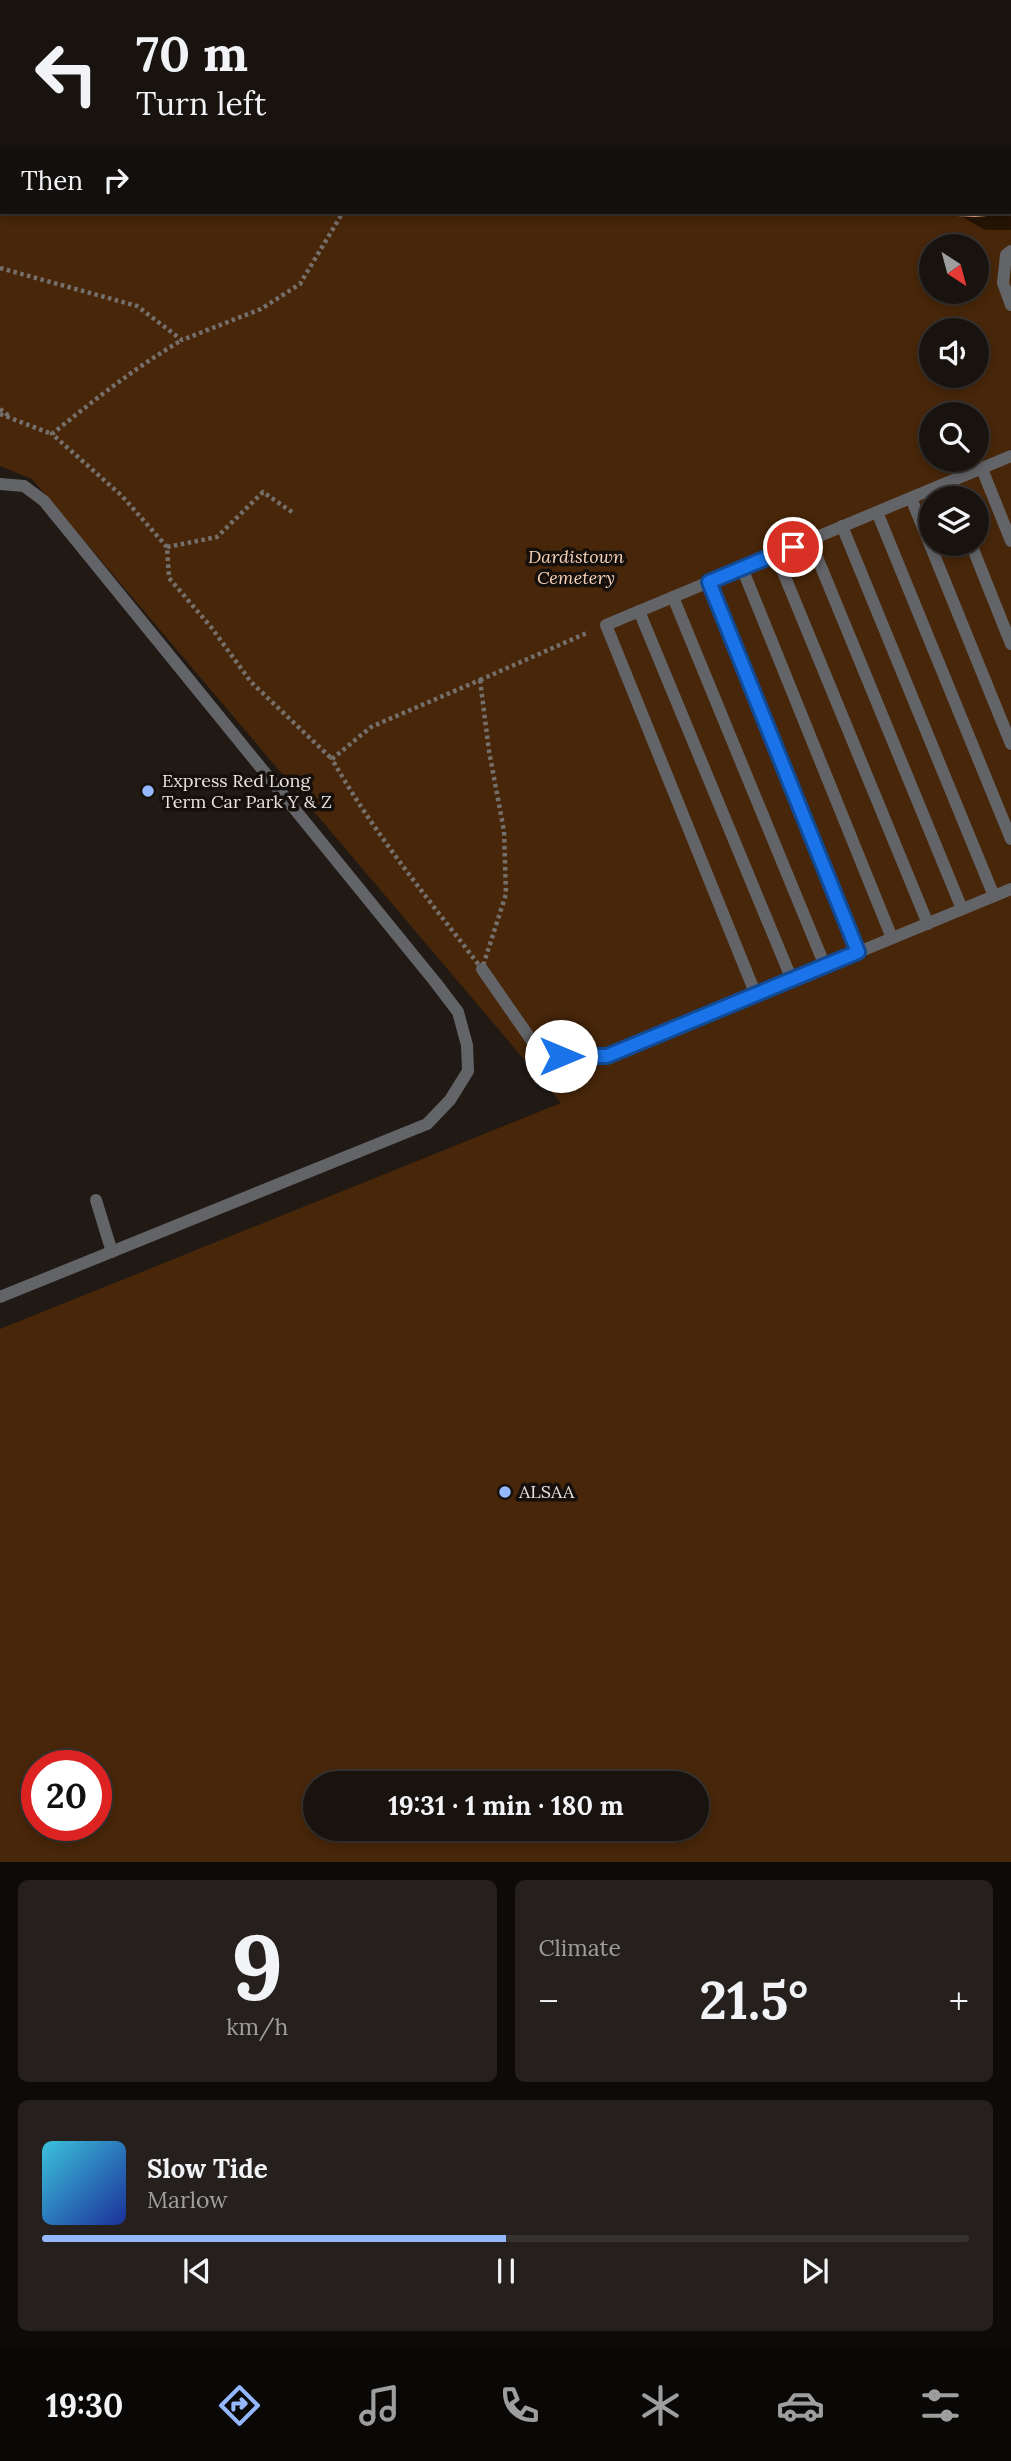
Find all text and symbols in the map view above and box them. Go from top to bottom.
text: 70 m [136,22,248,84]
icon: left [21,28,112,119]
text: Turn left [136,83,266,124]
icon: right [97,161,135,199]
text: Then [21,164,83,197]
north arrow [919,234,989,304]
map controls [919,234,989,556]
button: sound [919,318,989,388]
button: search [919,402,989,472]
button: layers [919,486,989,556]
pin [763,517,823,577]
icon: arrive [774,528,812,566]
park label: Dardistown Cemetery [528,545,624,589]
place label: Express Red Long Term Car Park Y & Z [162,769,332,813]
marker: Express Red Long Term Car Park Y & Z [140,783,156,799]
position arrow [524,1019,598,1093]
place label: ALSAA [518,1480,575,1503]
marker: ALSAA [497,1484,513,1500]
speed limit sign: 20 [21,1750,112,1841]
text: 19:31 · 1 min · 180 m [388,1789,624,1822]
text: 9 [231,1908,283,2025]
text: Climate [539,1933,621,1962]
text: 21.5° [699,1967,808,2033]
text: − [539,1977,559,2025]
text: + [949,1977,969,2025]
text: km/h [226,2012,288,2041]
text: Slow Tide [147,2152,268,2185]
text: Marlow [147,2185,228,2214]
icon: previous [178,2252,216,2290]
icon: pause [487,2252,525,2290]
icon: next [796,2252,834,2290]
icon: directions [215,2381,264,2430]
icon: music [355,2381,404,2430]
icon: phone [495,2381,544,2430]
icon: climate [636,2381,685,2430]
icon: car [776,2381,825,2430]
icon: filters [916,2381,965,2430]
text: 19:30 [46,2385,123,2426]

